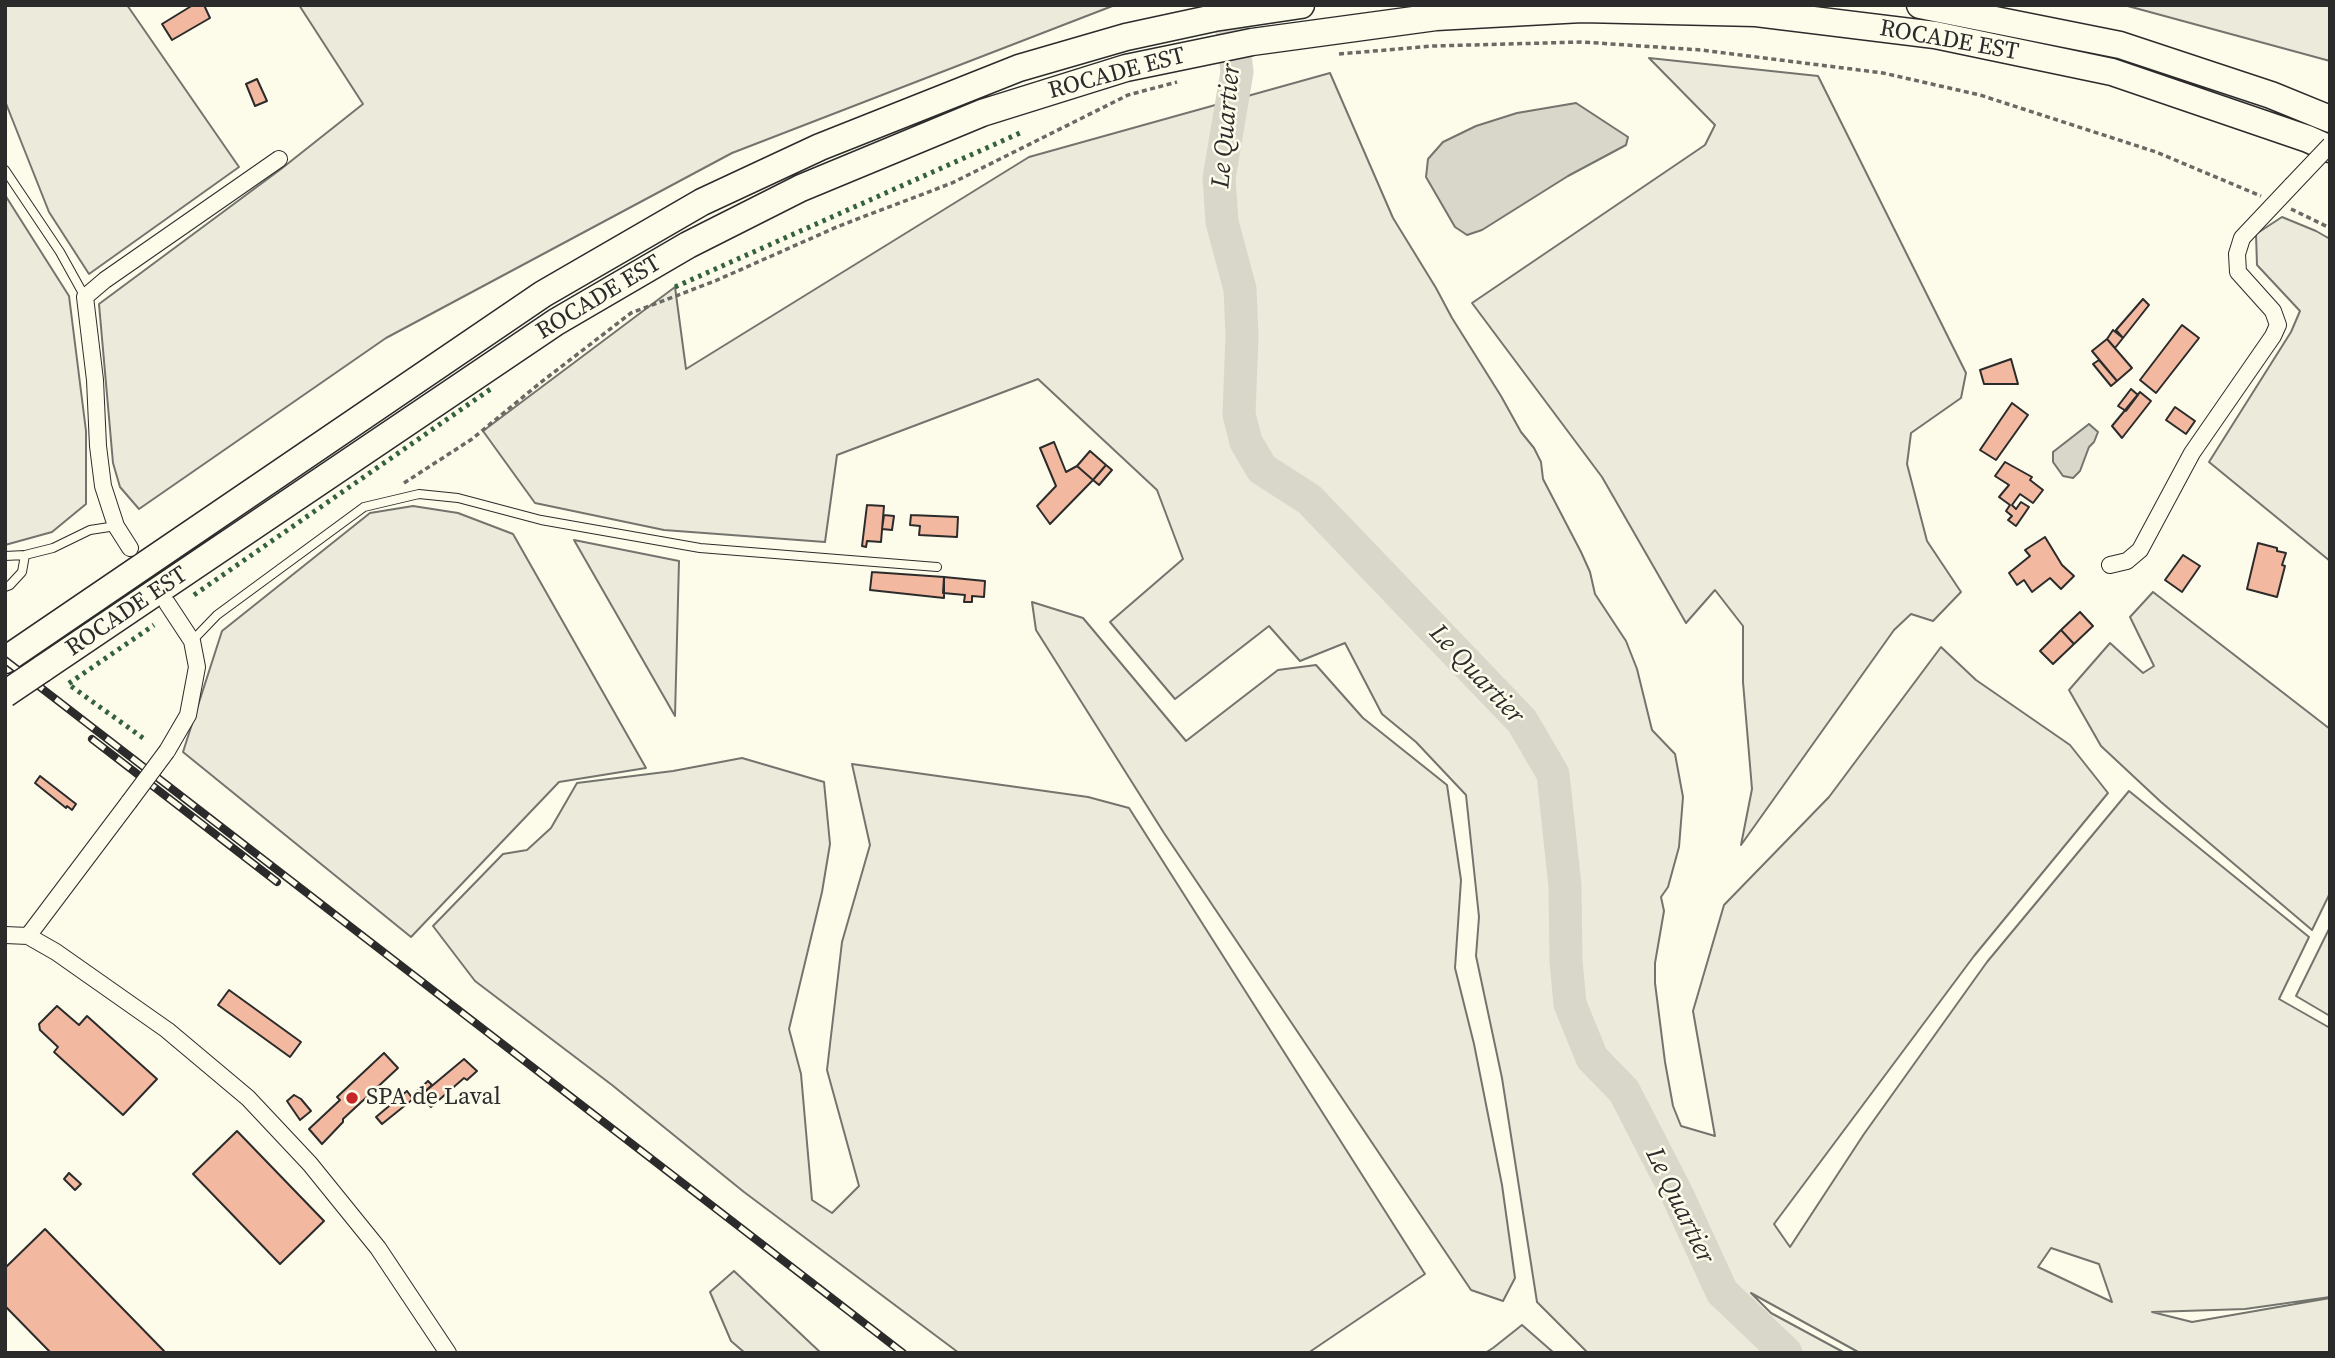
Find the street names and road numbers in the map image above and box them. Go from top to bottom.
street label: ROCADE EST [1877,15,2021,67]
street label: ROCADE EST [1045,42,1189,106]
street label: ROCADE EST [531,249,667,347]
street label: ROCADE EST [61,561,193,663]

